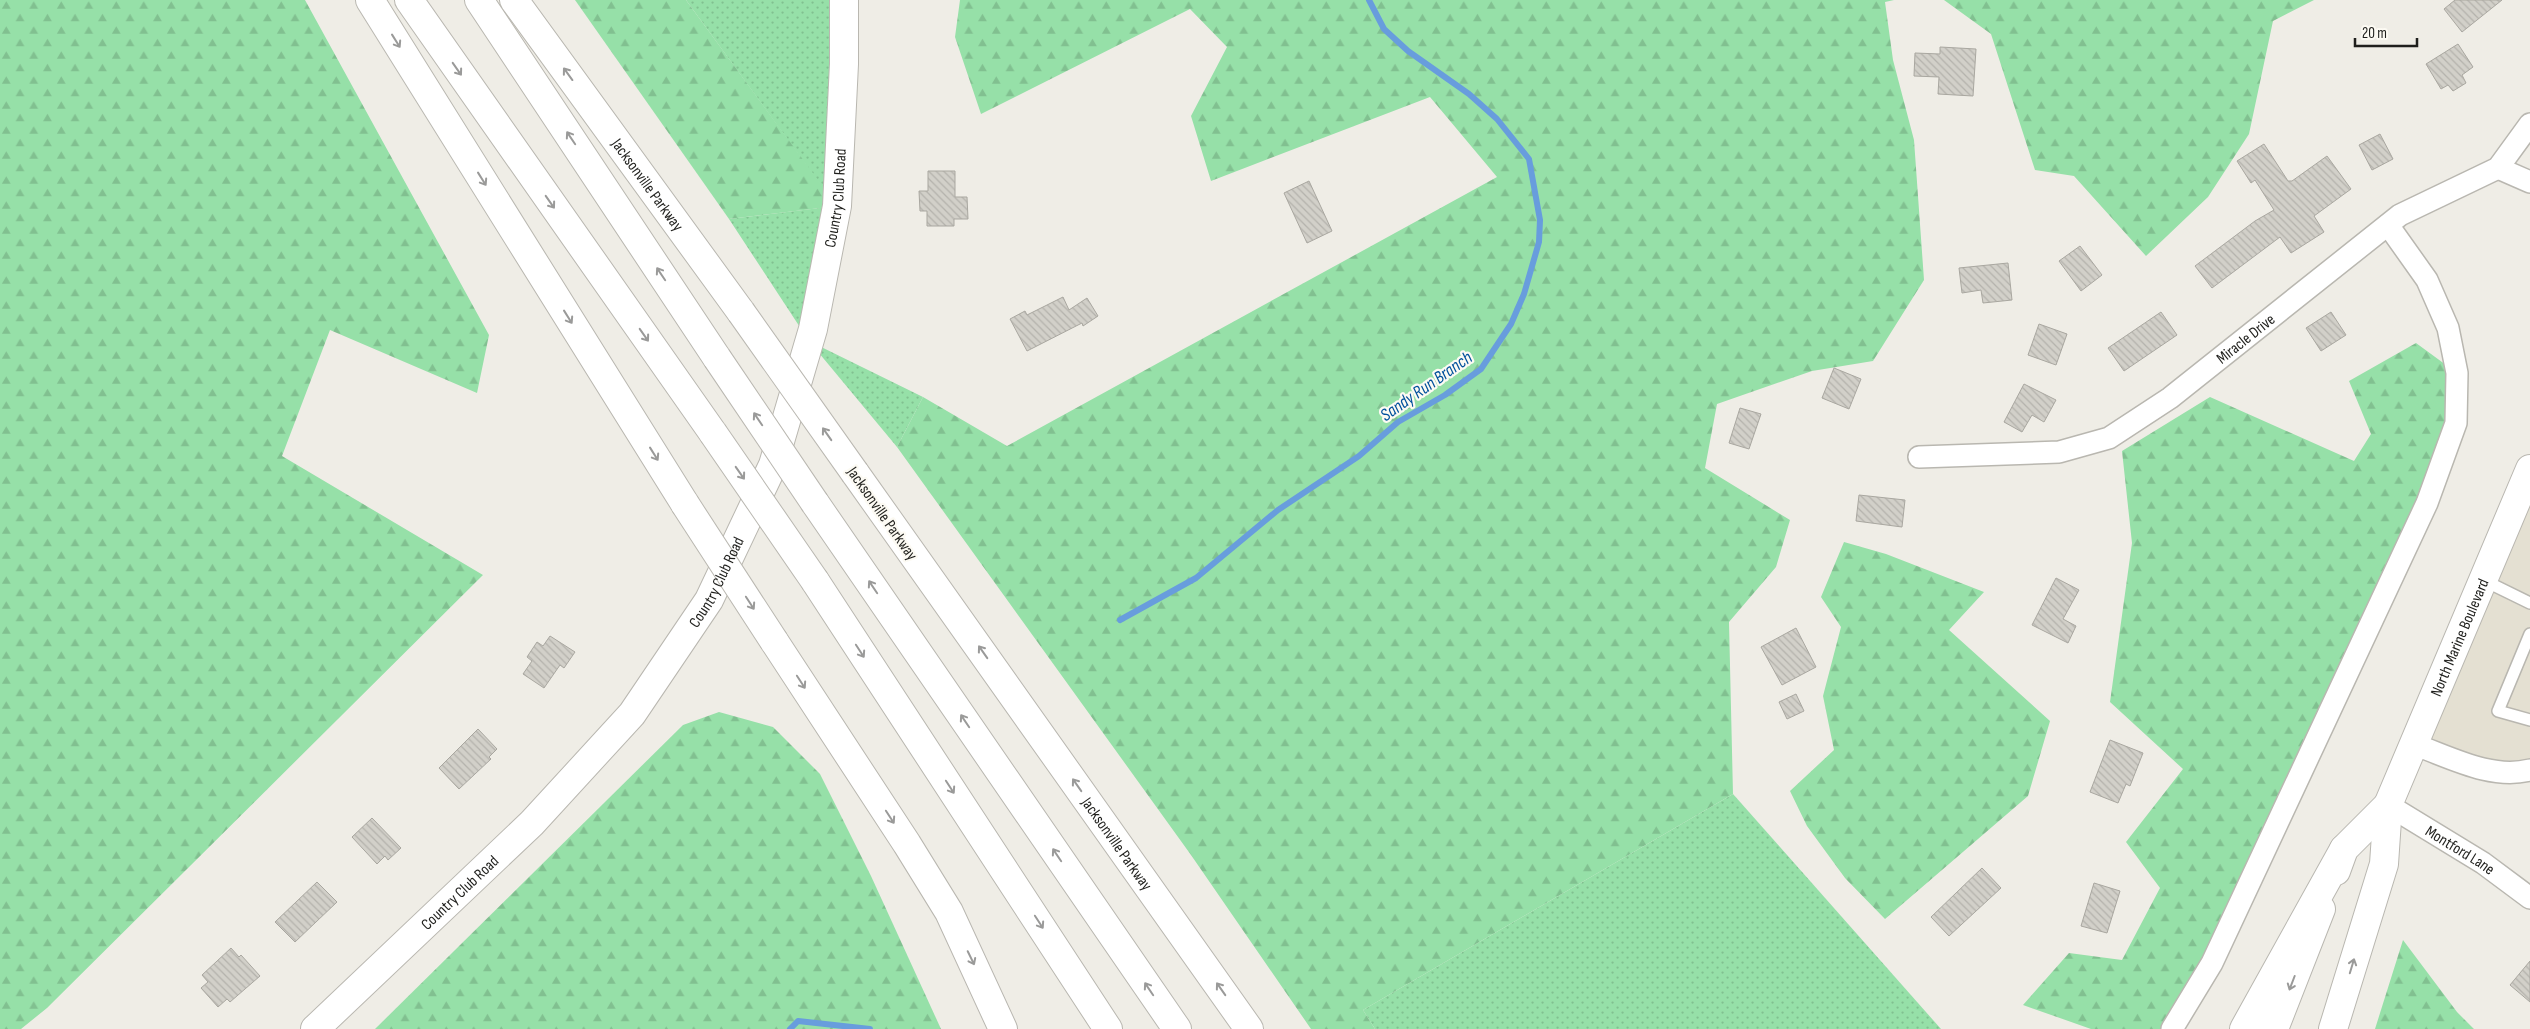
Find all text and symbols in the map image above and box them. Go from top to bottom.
scale bar [2355,15,2418,47]
text: 20 m [2362,24,2387,43]
one-way arrow [391,34,401,48]
one-way arrow [452,61,462,75]
one-way arrow [563,67,573,81]
one-way arrow [566,132,576,146]
street label: Jacksonville Parkway [606,135,687,235]
street label: Country Club Road [821,148,851,249]
one-way arrow [477,172,487,186]
one-way arrow [545,194,555,208]
one-way arrow [656,267,666,281]
one-way arrow [564,309,574,323]
street label: Miracle Drive [2213,310,2279,368]
one-way arrow [639,327,649,341]
water label: Sandy Run Branch [1376,347,1477,426]
one-way arrow [753,412,763,426]
one-way arrow [822,427,832,441]
one-way arrow [650,447,660,461]
street label: Jacksonville Parkway [842,463,921,564]
one-way arrow [735,466,745,480]
street label: Country Club Road [685,534,749,631]
street label: North Marine Boulevard [2427,576,2494,699]
one-way arrow [868,580,878,594]
one-way arrow [745,596,755,610]
one-way arrow [856,643,866,657]
one-way arrow [977,646,988,660]
one-way arrow [796,674,806,688]
one-way arrow [960,714,970,728]
one-way arrow [1072,778,1082,792]
one-way arrow [945,779,955,793]
street label: Jacksonville Parkway [1076,793,1156,894]
one-way arrow [885,810,895,824]
street label: Montford Lane [2422,822,2498,879]
one-way arrow [1052,848,1062,862]
street label: Country Club Road [418,852,503,934]
one-way arrow [1034,915,1044,929]
one-way arrow [967,950,976,965]
one-way arrow [2348,958,2358,974]
one-way arrow [2287,975,2296,990]
one-way arrow [1144,982,1154,996]
one-way arrow [1216,982,1226,996]

